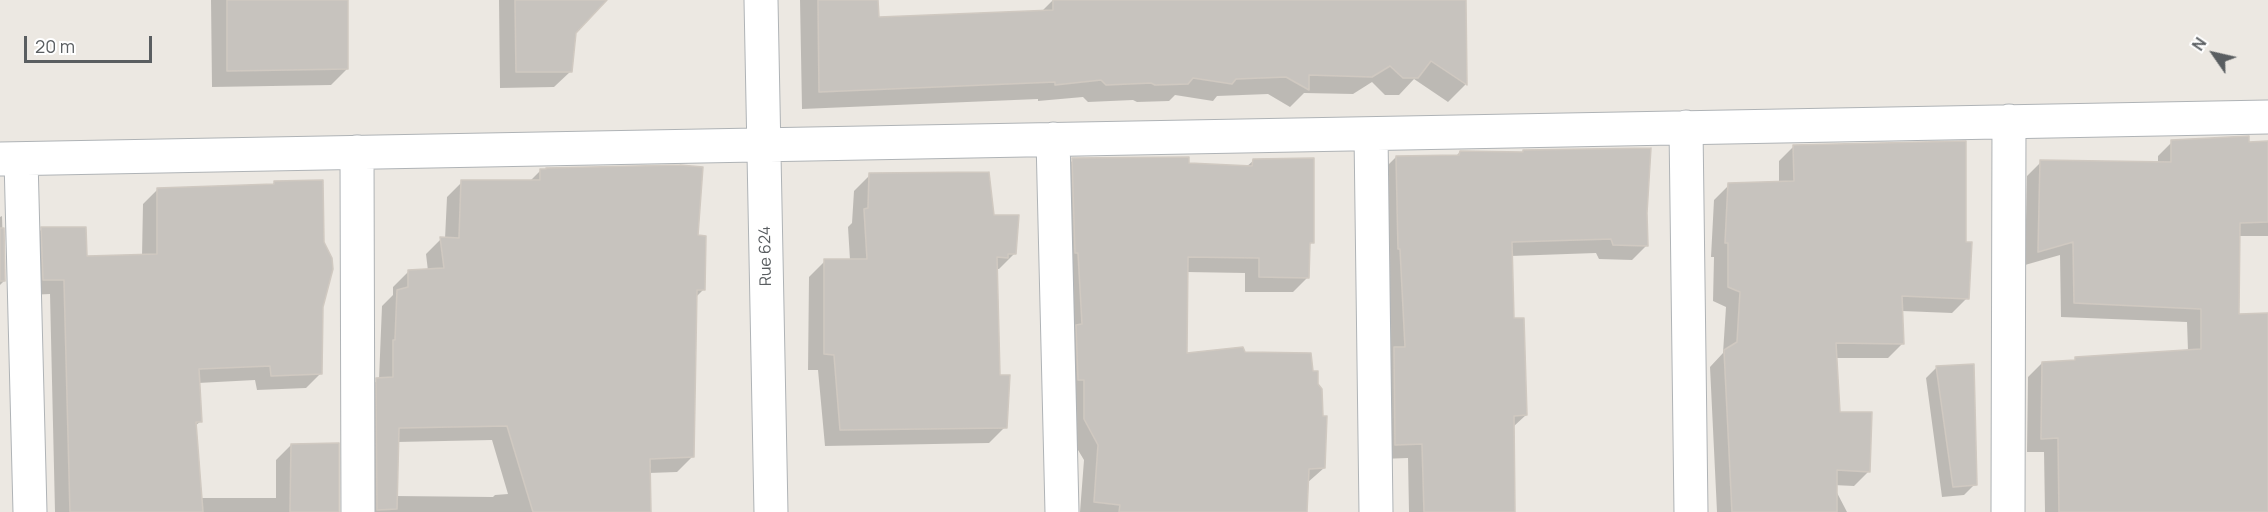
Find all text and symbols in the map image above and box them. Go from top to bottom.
scale bar [27,24,154,62]
north arrow [2184,24,2244,84]
text: N [2187,33,2211,55]
text: 20 m [35,34,75,58]
street label: Rue 624 [756,226,776,286]

